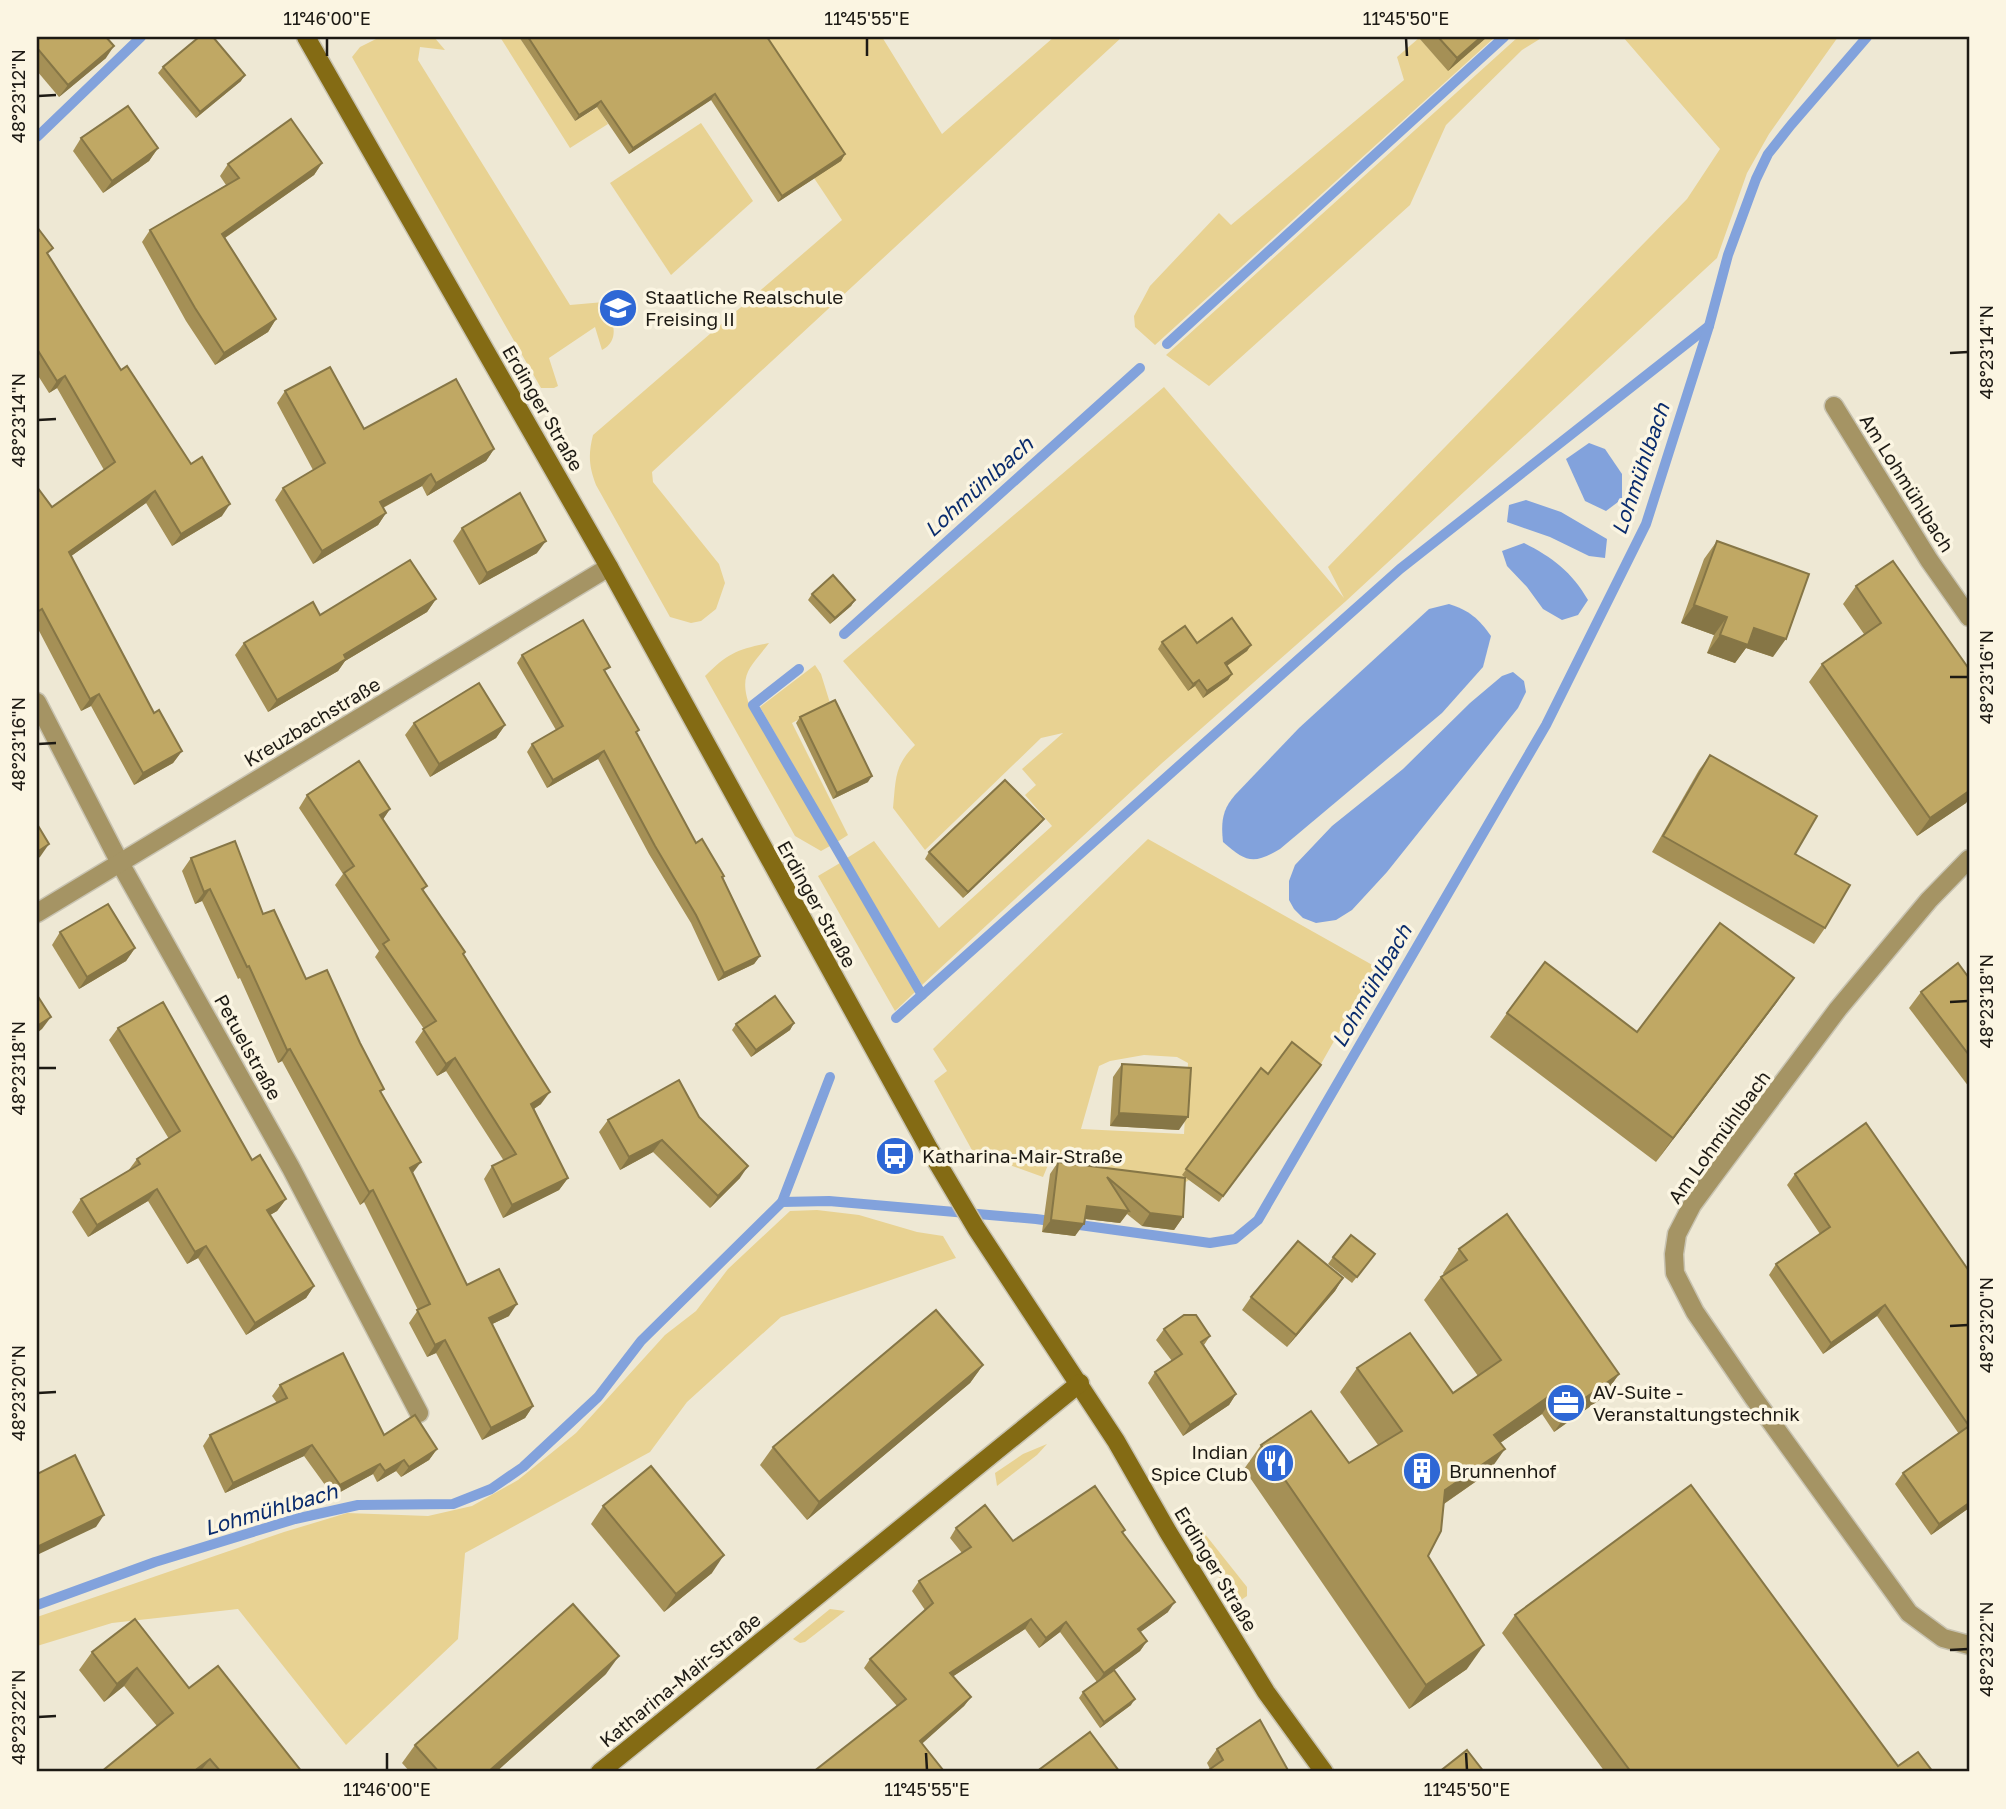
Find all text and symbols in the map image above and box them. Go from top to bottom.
text: 11°46'00"E [283,7,371,29]
text: 11°45'55"E [824,7,910,29]
text: 11°45'50"E [1363,7,1449,29]
text: 48°23'12"N [7,49,29,143]
place label: Staatliche Realschule Freising II [645,285,843,330]
school or university icon: Staatliche Realschule Freising II [597,287,639,329]
text: 48°23'14"N [1975,305,1997,399]
street label: Erdinger Straße [498,341,589,475]
text: 48°23'14"N [7,373,29,467]
water label: Lohmühlbach [1605,398,1675,538]
street label: Am Lohmühlbach [1856,409,1959,556]
water label: Lohmühlbach [919,430,1039,542]
text: 48°23'16"N [1975,630,1997,724]
street label: Kreuzbachstraße [240,672,384,771]
text: 48°23'16"N [7,697,29,791]
street label: Erdinger Straße [773,836,862,971]
water label: Lohmühlbach [1326,919,1417,1051]
text: 48°23'18"N [1975,954,1997,1048]
street label: Petuelstraße [210,990,287,1104]
text: 48°23'18"N [7,1021,29,1115]
street label: Am Lohmühlbach [1663,1066,1774,1208]
bus stop icon: Katharina-Mair-Straße [874,1135,916,1177]
place label: Katharina-Mair-Straße [922,1144,1123,1167]
text: 48°23'20"N [1975,1277,1997,1373]
text: 48°23'20"N [7,1345,29,1441]
place label: AV-Suite - Veranstaltungstechnik [1593,1380,1800,1425]
office icon: AV-Suite - Veranstaltungstechnik [1545,1382,1587,1424]
place label: Indian Spice Club [1151,1440,1248,1485]
restaurant icon: Indian Spice Club [1254,1442,1296,1484]
building icon: Brunnenhof [1401,1450,1443,1492]
place label: Brunnenhof [1449,1459,1557,1482]
water label: Lohmühlbach [201,1477,341,1540]
street label: Erdinger Straße [1170,1502,1263,1635]
text: 48°23'22"N [1975,1601,1997,1697]
street label: Katharina-Mair-Straße [594,1608,765,1752]
text: 48°23'22"N [7,1669,29,1765]
text: 11°46'00"E [343,1778,431,1800]
text: 11°45'55"E [884,1778,970,1800]
text: 11°45'50"E [1424,1778,1510,1800]

